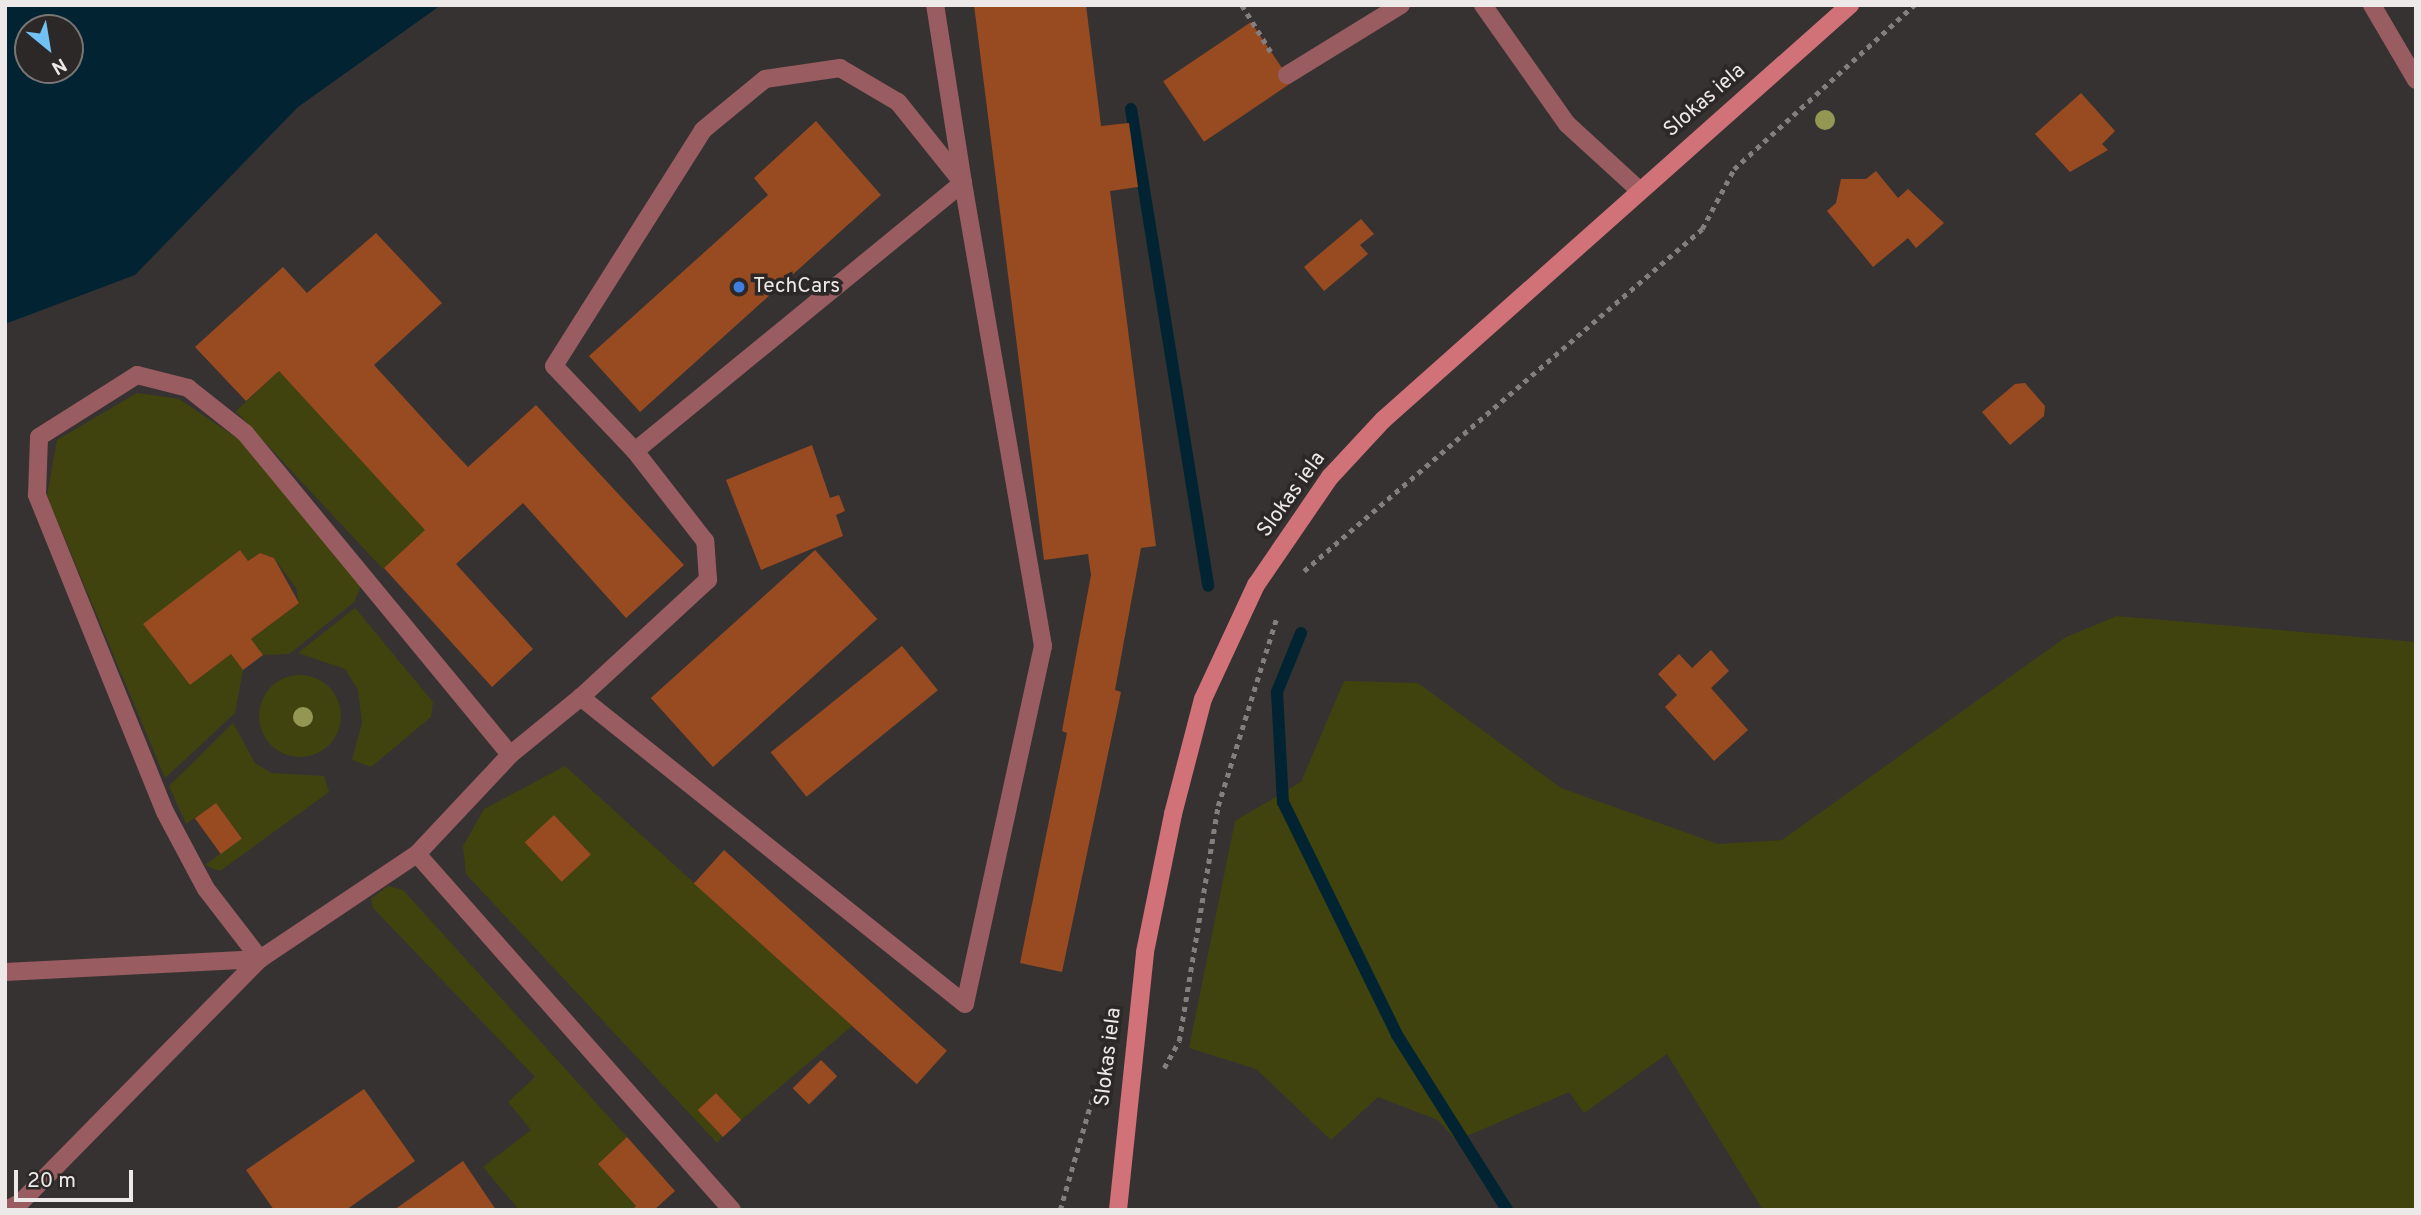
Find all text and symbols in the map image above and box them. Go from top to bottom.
north arrow [14,14,84,84]
text: N [47,52,70,79]
street label: Slokas iela [1659,59,1751,143]
place label: TechCars [753,274,840,300]
marker: TechCars [731,279,747,295]
street label: Slokas iela [1253,447,1331,543]
street label: Slokas iela [1090,1006,1128,1108]
scale bar [18,1156,136,1200]
text: 20 m [27,1168,76,1195]

